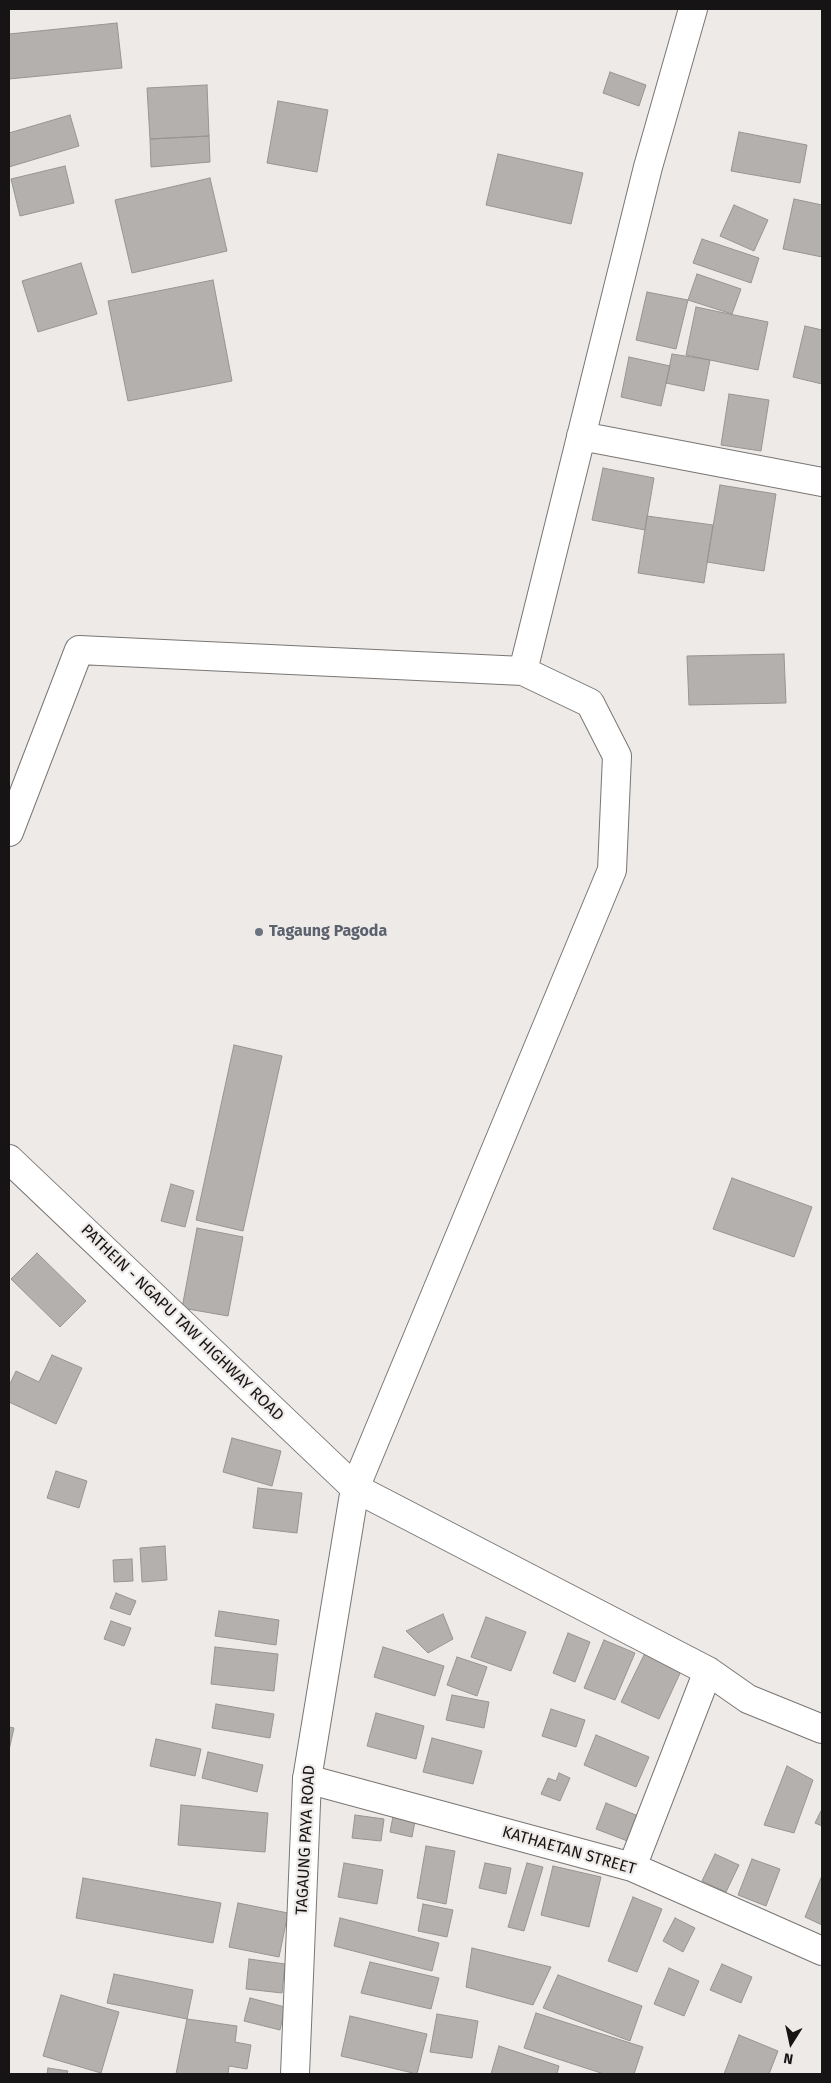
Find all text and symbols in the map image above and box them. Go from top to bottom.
place label: Tagaung Pagoda [269,922,387,942]
marker: Tagaung Pagoda [253,926,265,938]
street label: PATHEIN - NGAPU TAW HIGHWAY ROAD [77,1221,287,1425]
street label: TAGAUNG PAYA ROAD [293,1765,319,1915]
street label: KATHAETAN STREET [500,1823,638,1879]
north arrow [766,2018,816,2068]
text: N [782,2049,794,2067]

